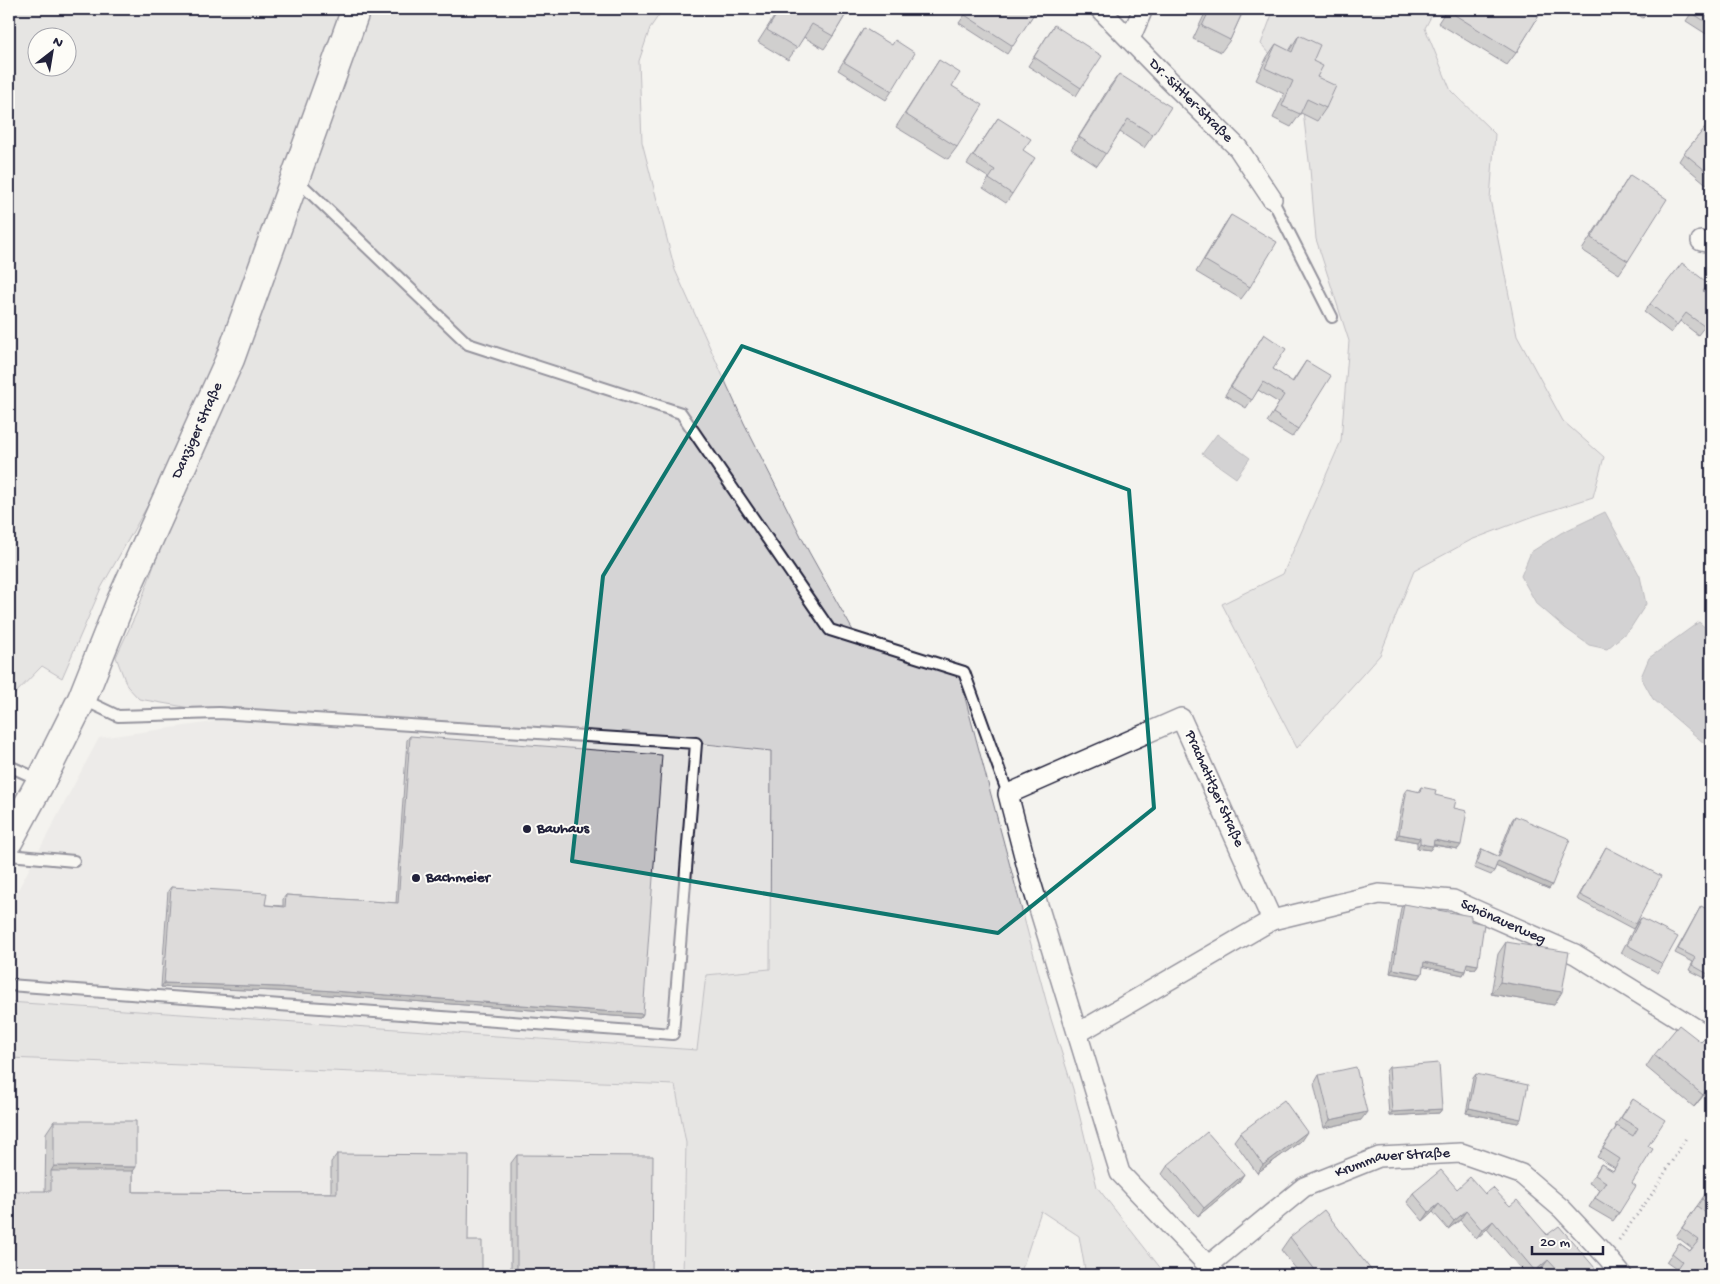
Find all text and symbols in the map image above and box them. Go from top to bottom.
north arrow [28,28,78,78]
text: N [49,33,66,53]
street label: Dr.-Sittler-Straße [1144,54,1237,147]
street label: Danziger Straße [168,379,227,483]
street label: Prachatitzer Straße [1180,727,1248,850]
place label: Bauhaus [536,820,590,838]
marker: Bauhaus [521,823,533,835]
place label: Bachmeier [425,869,492,887]
marker: Bachmeier [410,872,422,884]
street label: Schönauerweg [1458,895,1548,949]
street label: Krummauer Straße [1333,1145,1451,1183]
scale bar [1532,1224,1604,1256]
text: 20 m [1540,1234,1570,1252]

